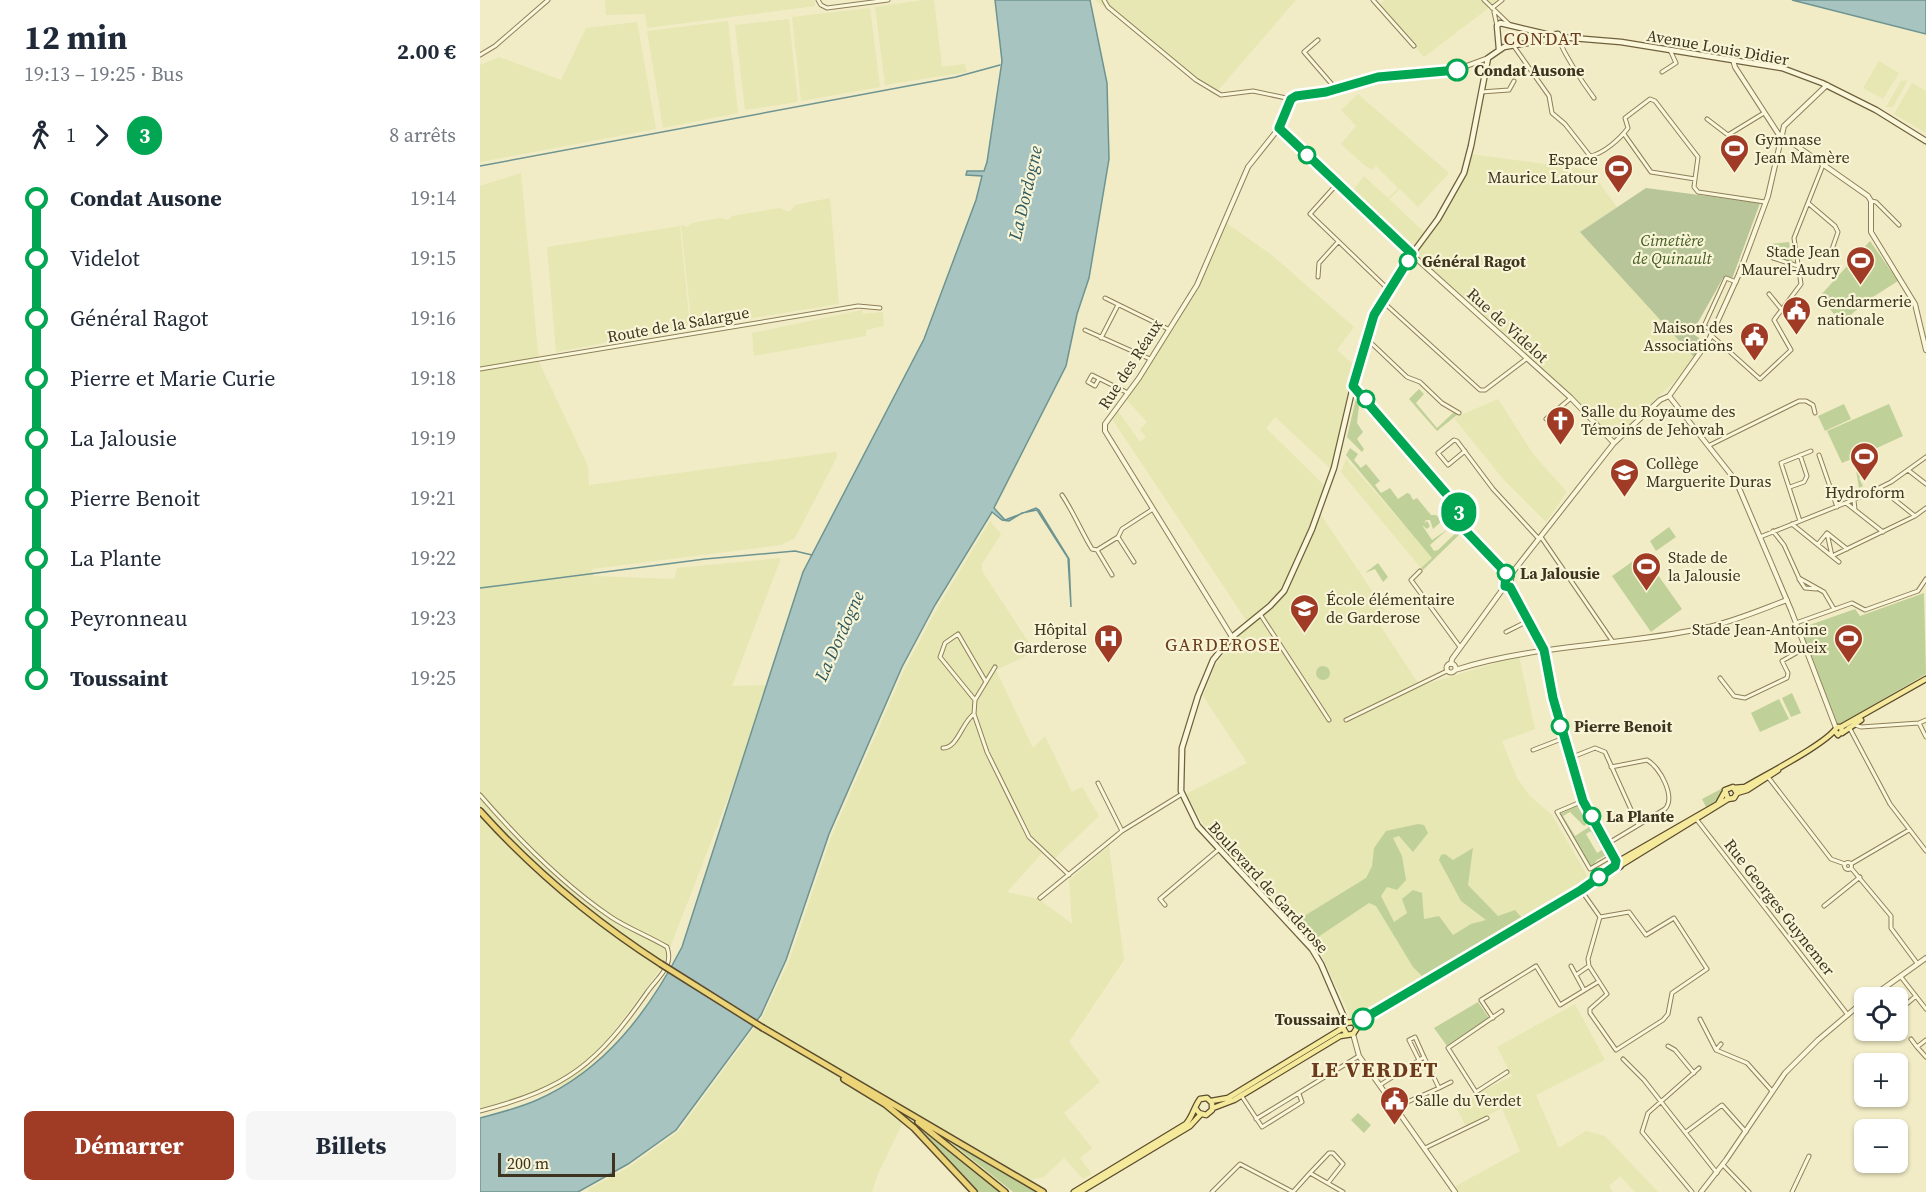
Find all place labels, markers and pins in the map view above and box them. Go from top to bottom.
marker: Condat Ausone [1446,59,1468,81]
place label: Condat Ausone [1474,59,1584,81]
place label: Gymnase Jean Mamère [1754,128,1850,168]
sports icon: Gymnase Jean Mamère [1718,132,1750,174]
unlabelled marker [1298,146,1316,164]
place label: Espace Maurice Latour [1488,148,1598,188]
sports icon: Espace Maurice Latour [1603,152,1635,194]
place label: Stade Jean Maurel-Audry [1741,240,1841,280]
sports icon: Stade Jean Maurel-Audry [1845,244,1877,286]
place label: Général Ragot [1422,250,1526,272]
marker: Général Ragot [1399,252,1417,270]
place label: Gendarmerie nationale [1817,290,1912,330]
public building icon: Gendarmerie nationale [1780,294,1812,336]
place label: Maison des Associations [1644,316,1733,356]
public building icon: Maison des Associations [1738,320,1770,362]
unlabelled marker [1357,390,1375,408]
place label: Salle du Royaume des Témoins de Jehovah [1581,400,1736,440]
church icon: Salle du Royaume des Témoins de Jehovah [1544,404,1576,446]
sports icon: Hydroform [1849,440,1881,482]
place label: Collège Marguerite Duras [1646,452,1771,492]
school or university icon: Collège Marguerite Duras [1609,456,1641,498]
place label: Hydroform [1825,481,1905,503]
place label: Stade de la Jalousie [1668,546,1741,586]
sports icon: Stade de la Jalousie [1631,550,1663,592]
place label: La Jalousie [1520,562,1600,584]
marker: La Jalousie [1497,564,1515,582]
place label: École élémentaire de Garderose [1326,588,1455,628]
school or university icon: École élémentaire de Garderose [1289,592,1321,634]
place label: Hôpital Garderose [1014,618,1087,658]
place label: Stade Jean-Antoine Moueix [1692,618,1828,658]
hospital icon: Hôpital Garderose [1092,622,1124,664]
sports icon: Stade Jean-Antoine Moueix [1832,622,1864,664]
place label: Pierre Benoit [1574,715,1672,737]
marker: Pierre Benoit [1551,717,1569,735]
place label: La Plante [1606,805,1674,827]
marker: La Plante [1583,807,1601,825]
unlabelled marker [1590,868,1608,886]
place label: Toussaint [1275,1008,1346,1030]
marker: Toussaint [1352,1008,1374,1030]
public building icon: Salle du Verdet [1378,1084,1410,1126]
place label: Salle du Verdet [1415,1089,1522,1111]

